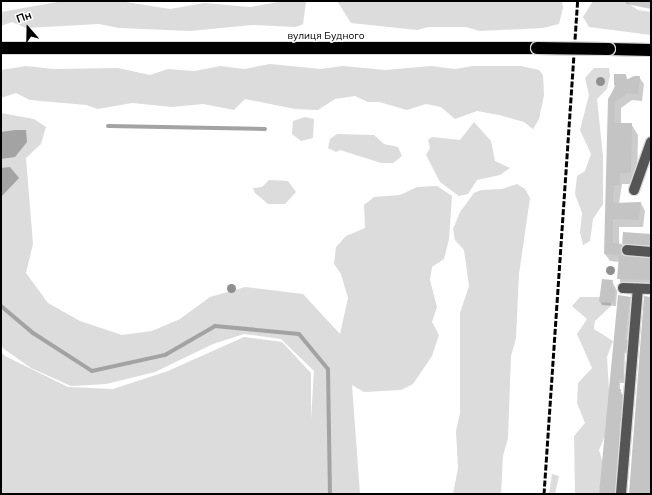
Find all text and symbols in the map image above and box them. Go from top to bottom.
north arrow [8,8,48,48]
text: Пн [14,8,33,26]
street label: вулиця Будного [288,30,364,42]

